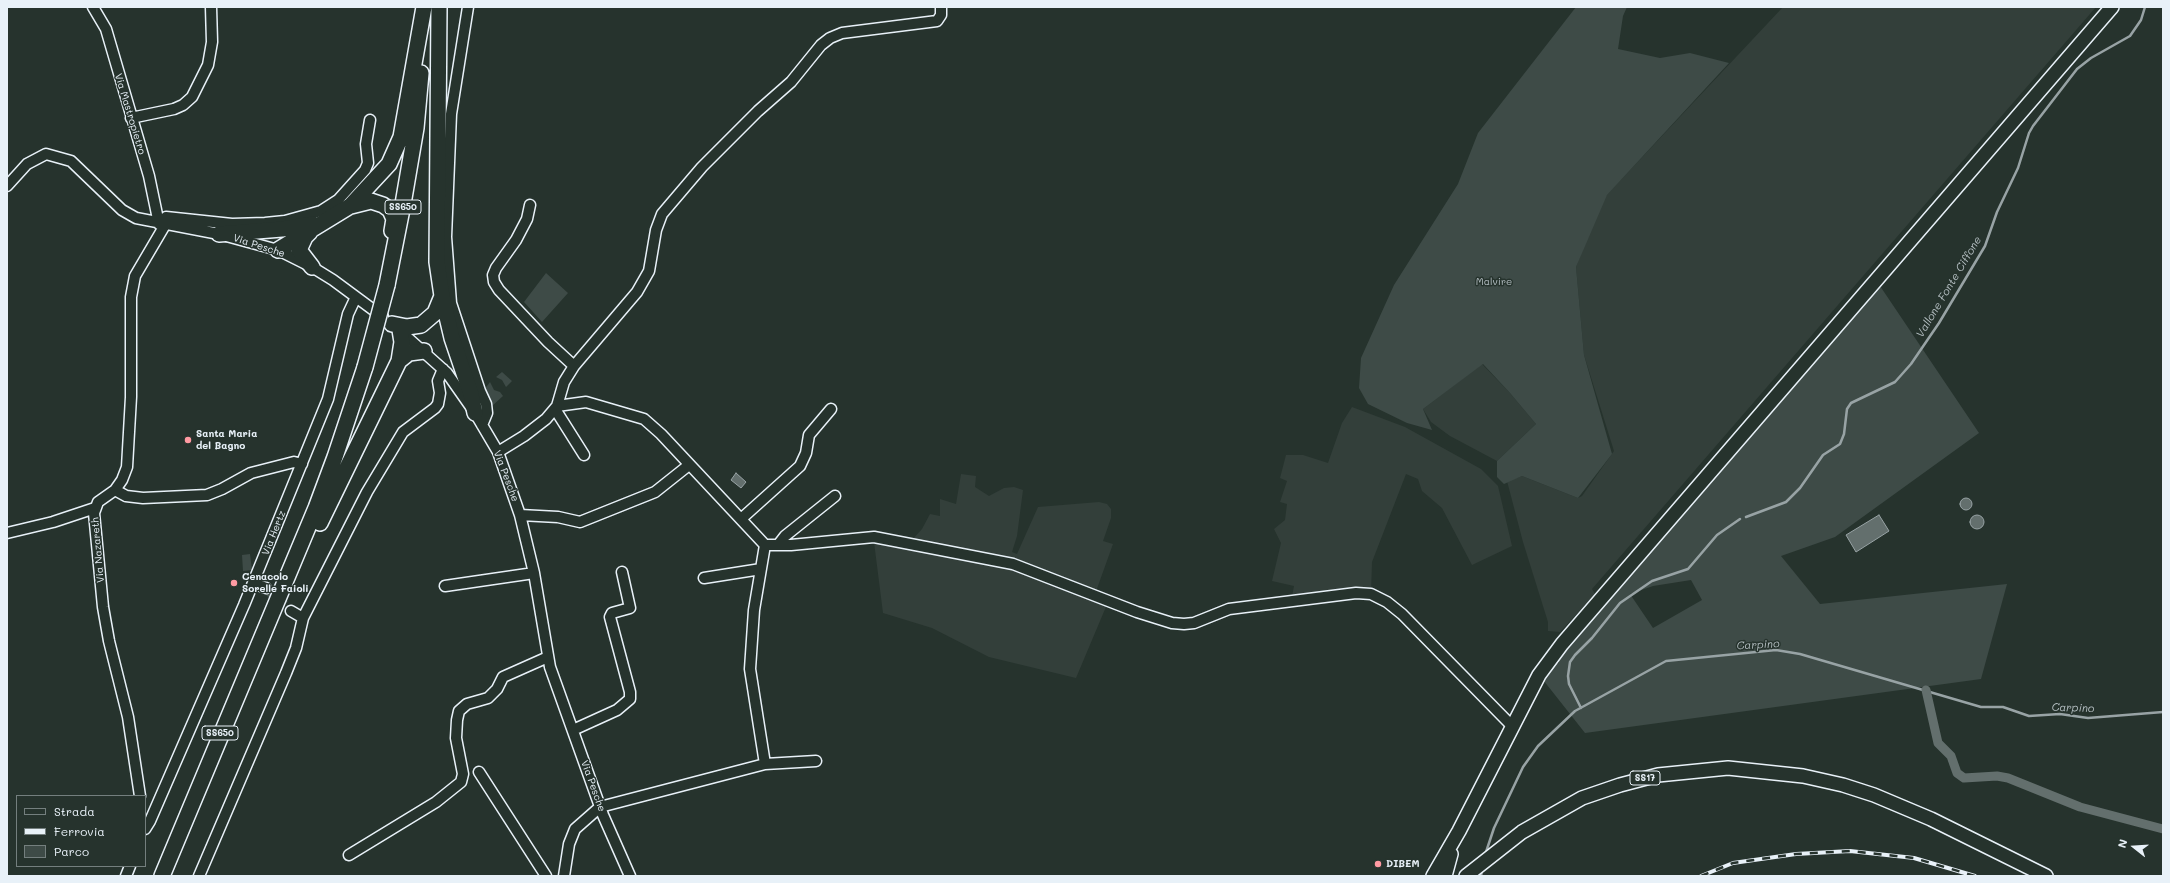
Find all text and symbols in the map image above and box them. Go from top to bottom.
street label: Via Mastropietro [112,72,148,156]
road number: SS650 [385,200,421,214]
street label: Via Pesche [232,232,286,260]
water label: Vallone Fonte Ciffone [1914,234,1984,340]
park label: Malvire [1476,276,1512,288]
place label: Santa Maria del Bagno [196,428,257,452]
marker: Santa Maria del Bagno [183,435,193,445]
street label: Via Pesche [491,449,521,503]
street label: Via Hertz [260,509,288,557]
street label: Via Nazareth [89,517,107,583]
place label: Cenacolo Sorelle Faioli [242,571,309,594]
marker: Cenacolo Sorelle Faioli [229,578,239,588]
water label: Carpino [1736,637,1780,653]
water label: Carpino [2051,701,2095,715]
road number: SS650 [202,726,238,740]
street label: Via Pesche [578,759,608,813]
road number: SS17 [1630,771,1660,785]
legend [16,795,146,867]
text: Strada [54,803,95,819]
text: Ferrovia [54,823,105,839]
north arrow [2114,827,2154,867]
text: N [2114,837,2130,850]
text: Parco [54,843,89,859]
place label: DIBEM [1386,858,1419,870]
marker: DIBEM [1373,859,1383,869]

